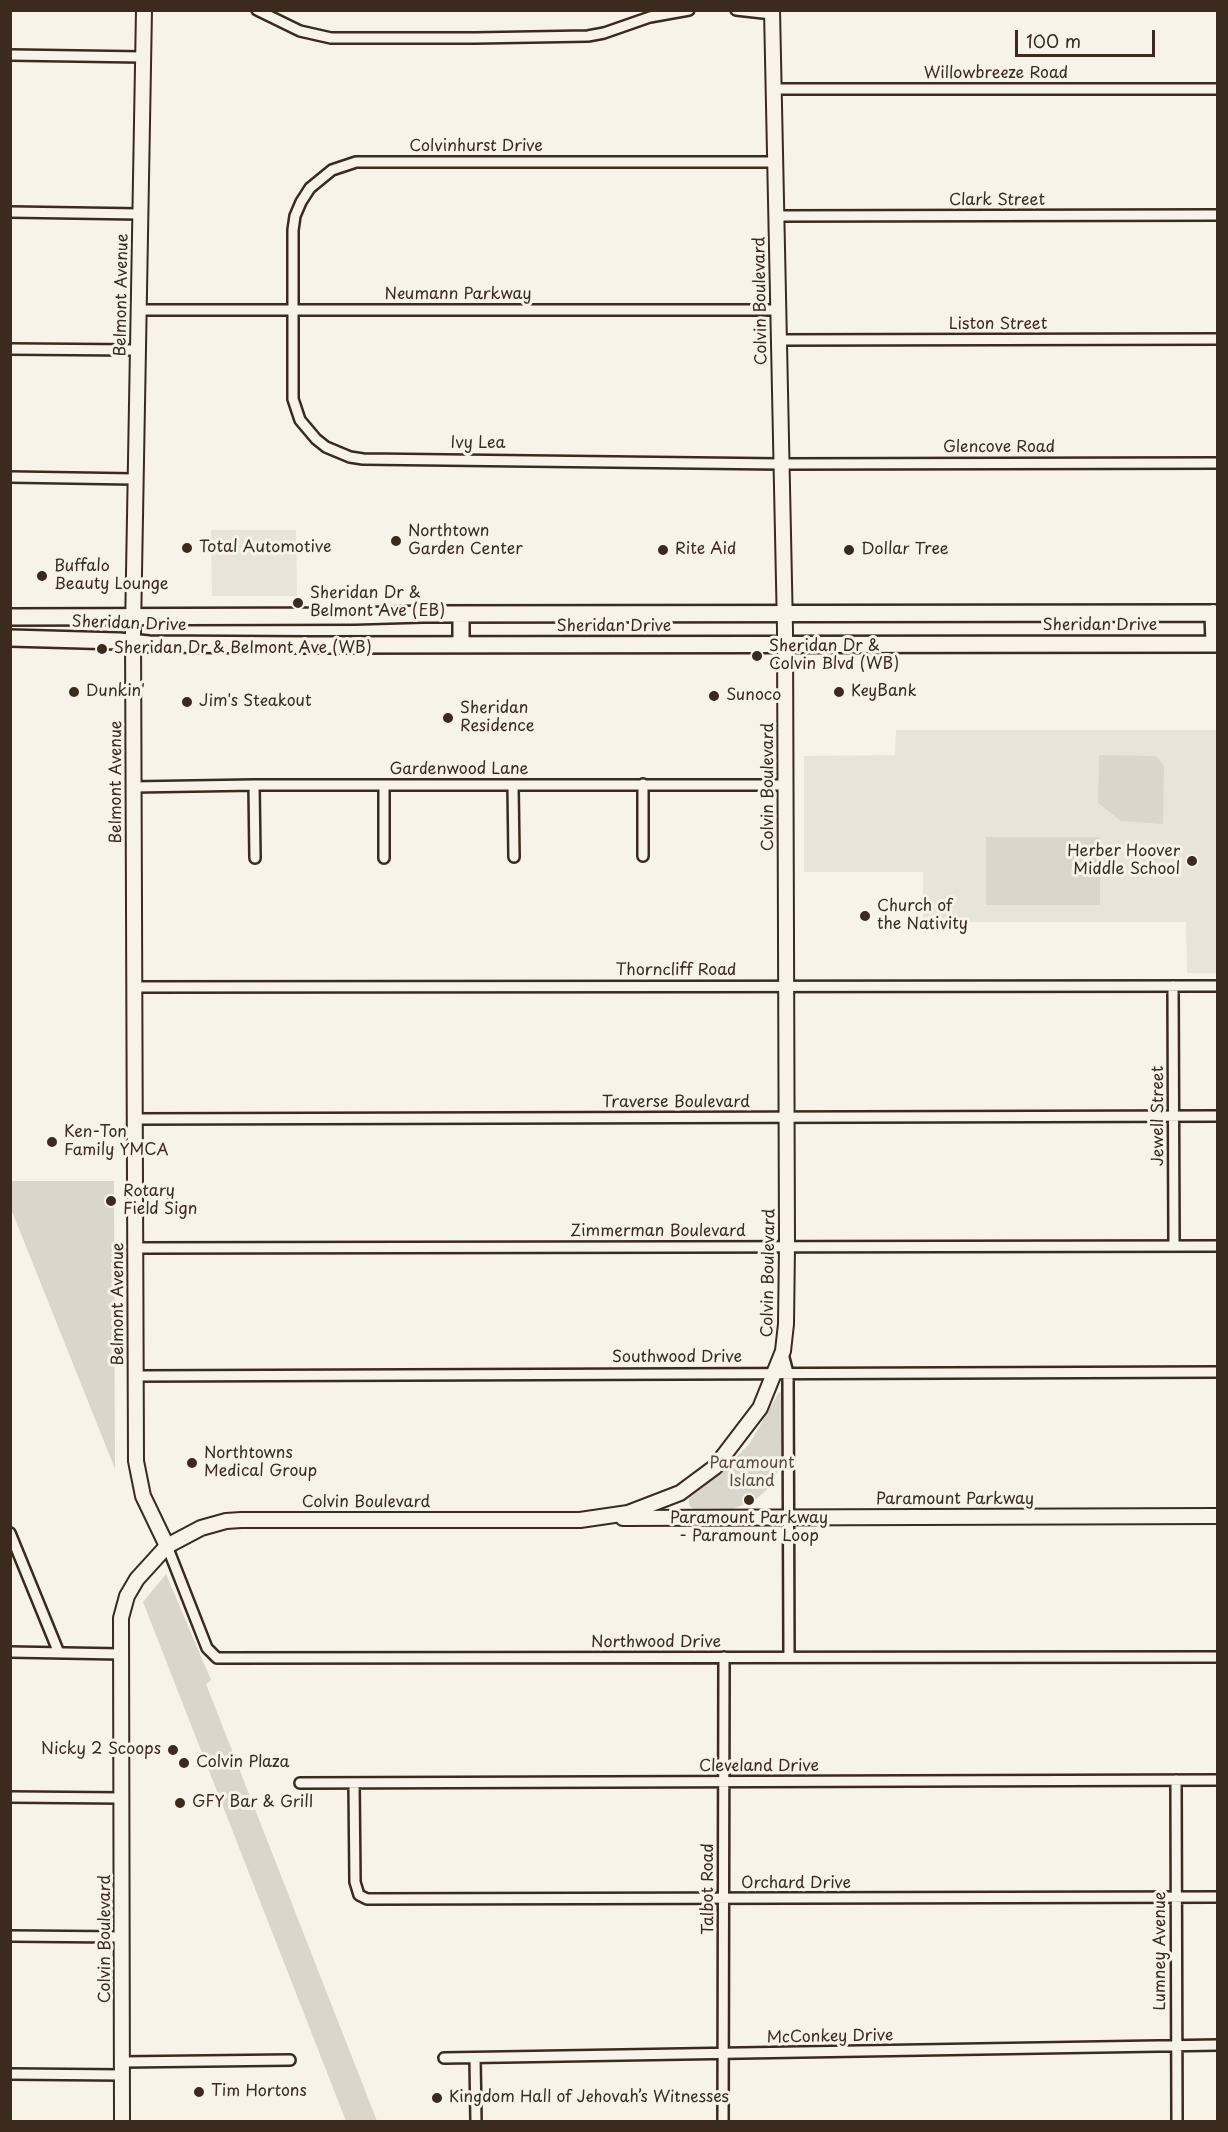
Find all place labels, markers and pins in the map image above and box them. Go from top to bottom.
place label: Northtown Garden Center [408,522,523,560]
marker: Northtown Garden Center [389,534,403,548]
place label: Total Automotive [199,538,331,558]
place label: Rite Aid [675,540,736,560]
place label: Dollar Tree [861,540,949,560]
marker: Total Automotive [180,541,194,555]
marker: Rite Aid [656,543,670,557]
marker: Dollar Tree [842,543,856,557]
place label: Buffalo Beauty Lounge [54,557,169,595]
marker: Buffalo Beauty Lounge [35,569,49,583]
place label: Sheridan Dr & Belmont Ave (EB) [310,584,445,622]
marker: Sheridan Dr & Belmont Ave (EB) [291,596,305,610]
place label: Sheridan Dr & Colvin Blvd (WB) [769,637,899,675]
place label: Sheridan Dr & Belmont Ave (WB) [114,639,372,659]
marker: Sheridan Dr & Belmont Ave (WB) [95,642,109,656]
marker: Sheridan Dr & Colvin Blvd (WB) [750,649,764,663]
place label: Dunkin' [86,682,145,702]
place label: KeyBank [851,682,916,702]
marker: Dunkin' [67,685,81,699]
marker: KeyBank [832,685,846,699]
place label: Sunoco [726,686,781,706]
marker: Sunoco [707,689,721,703]
place label: Jim's Steakout [199,692,311,712]
marker: Jim's Steakout [180,695,194,709]
place label: Sheridan Residence [460,699,534,737]
marker: Sheridan Residence [441,711,455,725]
place label: Herber Hoover Middle School [1067,842,1180,880]
marker: Herber Hoover Middle School [1185,854,1199,868]
place label: Church of the Nativity [877,897,968,935]
marker: Church of the Nativity [858,909,872,923]
place label: Ken-Ton Family YMCA [64,1123,168,1161]
marker: Ken-Ton Family YMCA [45,1135,59,1149]
place label: Rotary Field Sign [123,1182,197,1220]
marker: Rotary Field Sign [104,1194,118,1208]
place label: Northtowns Medical Group [204,1444,317,1482]
marker: Northtowns Medical Group [185,1456,199,1470]
marker: Paramount Parkway - Paramount Loop [742,1493,756,1507]
place label: Paramount Parkway - Paramount Loop [670,1509,828,1547]
place label: Nicky 2 Scoops [41,1740,161,1760]
marker: Nicky 2 Scoops [166,1743,180,1757]
place label: Colvin Plaza [196,1753,290,1773]
marker: Colvin Plaza [177,1756,191,1770]
place label: GFY Bar & Grill [192,1793,313,1813]
marker: GFY Bar & Grill [173,1796,187,1810]
place label: Tim Hortons [211,2082,307,2102]
marker: Tim Hortons [192,2085,206,2099]
place label: Kingdom Hall of Jehovah’s Witnesses [449,2088,729,2108]
marker: Kingdom Hall of Jehovah’s Witnesses [430,2091,444,2105]

